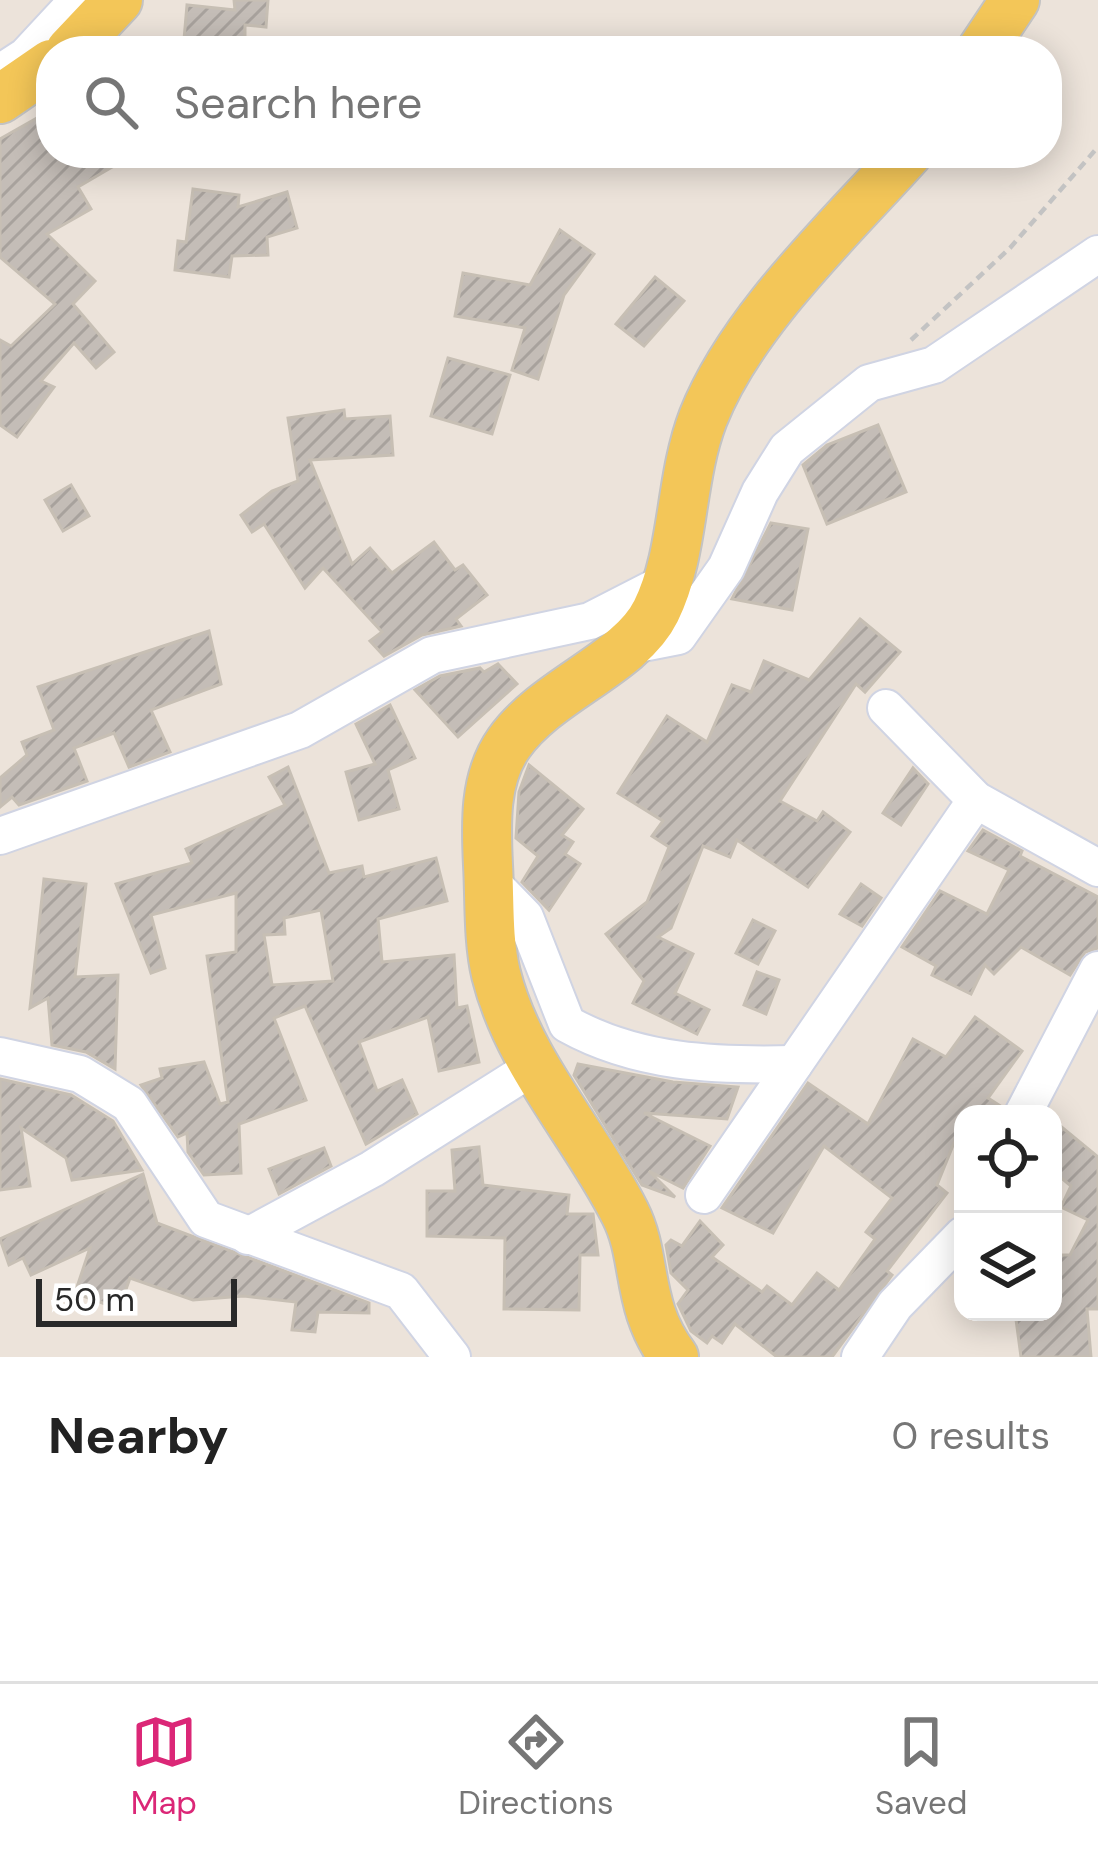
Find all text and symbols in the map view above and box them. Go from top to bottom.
search box [36,36,1062,168]
icon: search [78,69,144,135]
text: Search here [174,73,422,132]
map controls [954,1105,1062,1321]
button: locate [954,1105,1062,1213]
button: layers [954,1213,1062,1321]
scale bar [36,1273,237,1326]
text: 50 m [54,1278,135,1321]
text: Nearby [48,1402,229,1469]
text: 0 results [892,1410,1050,1461]
tab: Map [131,1709,197,1824]
tab: Directions [458,1709,614,1824]
tab: Saved [875,1709,967,1824]

